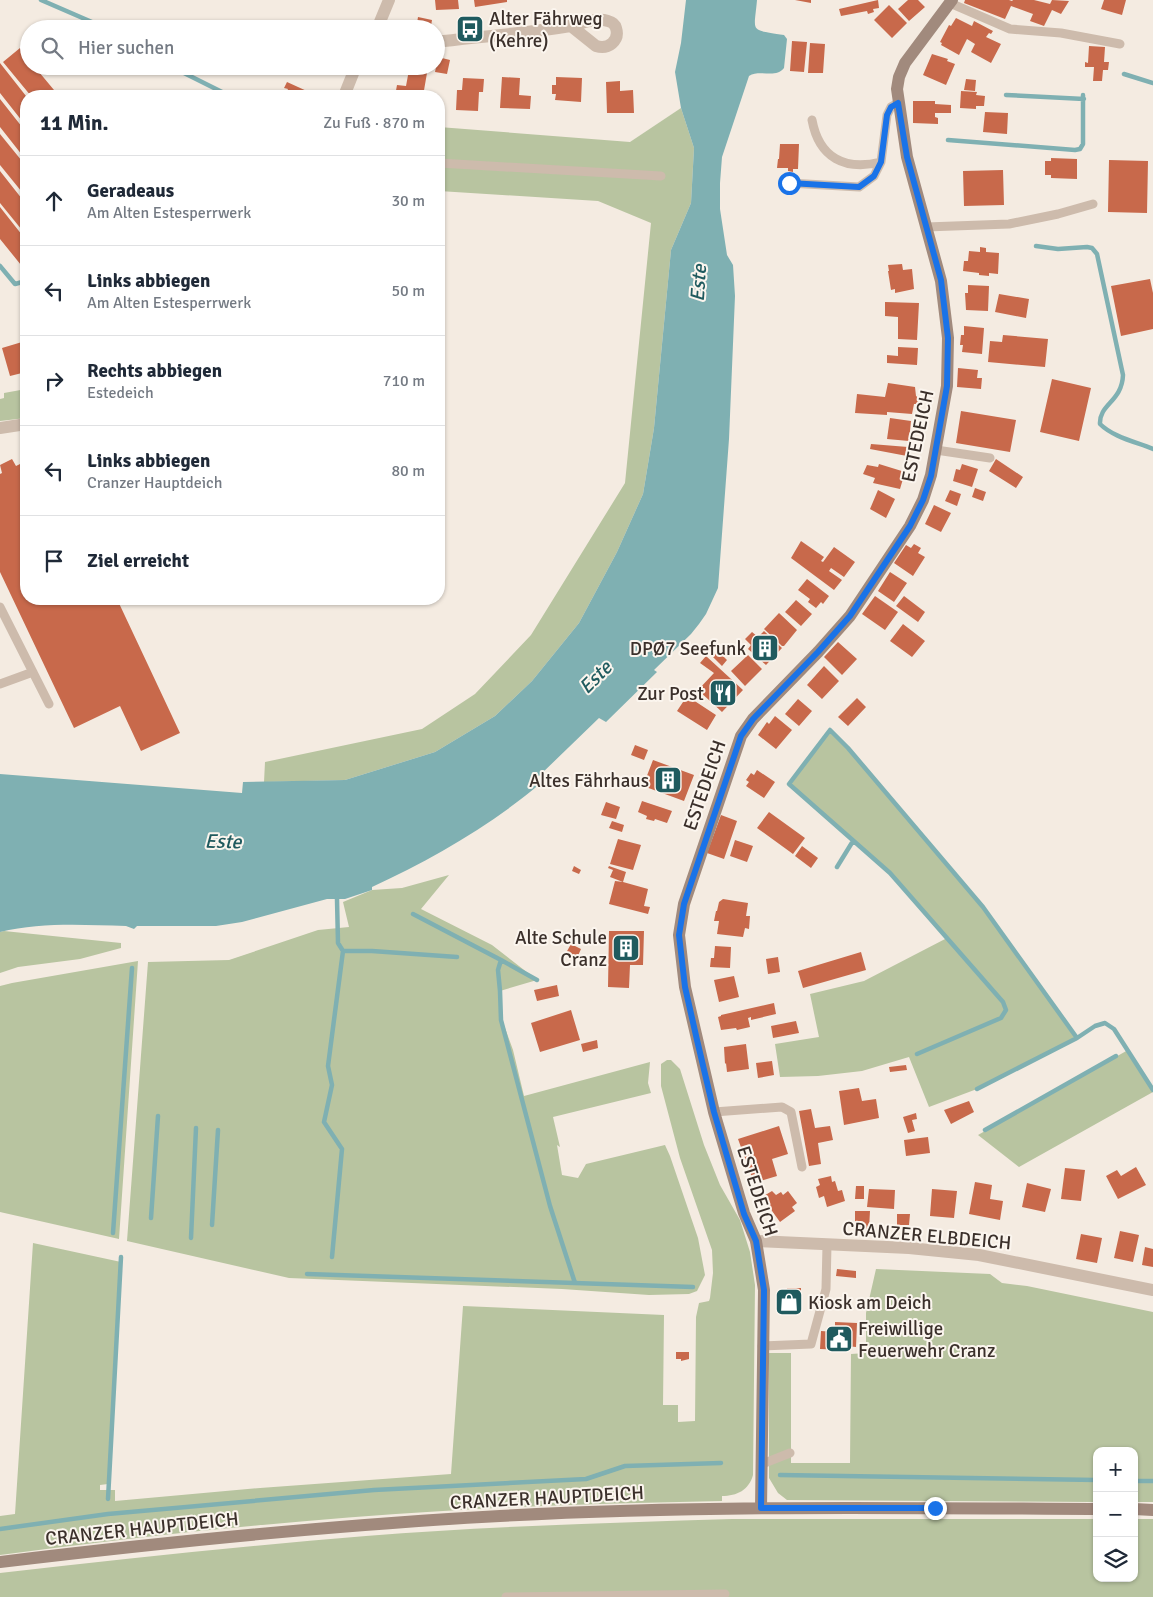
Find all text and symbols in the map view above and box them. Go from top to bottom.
place label: Alter Fährweg (Kehre) [489,7,603,53]
bus stop icon: Alter Fährweg (Kehre) [455,14,485,44]
search box [20,20,445,75]
icon: search [38,34,66,62]
text: Hier suchen [78,36,174,60]
text: 11 Min. [40,110,109,136]
text: Zu Fuß · 870 m [323,113,425,133]
route start [778,172,801,195]
text: Geradeaus [87,179,174,203]
icon: ahead [40,187,68,215]
text: 30 m [391,191,425,211]
text: Am Alten Estesperrwerk [87,203,251,223]
water label: Este [685,263,712,302]
text: Links abbiegen [87,269,210,293]
icon: left [40,277,68,305]
text: 50 m [391,281,425,301]
text: Am Alten Estesperrwerk [87,293,251,313]
text: Rechts abbiegen [87,359,222,383]
icon: right [40,367,68,395]
text: 710 m [383,371,425,391]
text: Estedeich [87,383,154,403]
street label: ESTEDEICH [896,388,939,485]
text: Links abbiegen [87,449,210,473]
icon: left [40,457,68,485]
text: 80 m [391,461,425,481]
text: Cranzer Hauptdeich [87,473,222,493]
icon: arrive [40,547,68,575]
text: Ziel erreicht [87,549,189,573]
building icon: DPØ7 Seefunk [750,633,780,663]
place label: DPØ7 Seefunk [630,637,746,661]
water label: Este [573,655,618,699]
restaurant icon: Zur Post [708,678,738,708]
place label: Zur Post [637,682,704,706]
street label: ESTEDEICH [678,737,732,834]
building icon: Altes Fährhaus [653,765,683,795]
place label: Altes Fährhaus [529,769,649,793]
water label: Este [204,829,243,854]
place label: Alte Schule Cranz [515,926,607,972]
building icon: Alte Schule Cranz [611,933,641,963]
street label: ESTEDEICH [731,1143,783,1240]
street label: CRANZER ELBDEICH [842,1217,1012,1255]
shop icon: Kiosk am Deich [774,1287,804,1317]
place label: Kiosk am Deich [808,1291,932,1315]
place label: Freiwillige Feuerwehr Cranz [858,1317,995,1363]
public building icon: Freiwillige Feuerwehr Cranz [824,1324,854,1354]
map controls [1093,1447,1138,1582]
button: + [1093,1447,1138,1492]
street label: CRANZER HAUPTDEICH [449,1481,645,1515]
button: − [1093,1492,1138,1537]
route end [924,1497,947,1520]
street label: CRANZER HAUPTDEICH [44,1507,240,1551]
button: layers [1093,1537,1138,1582]

